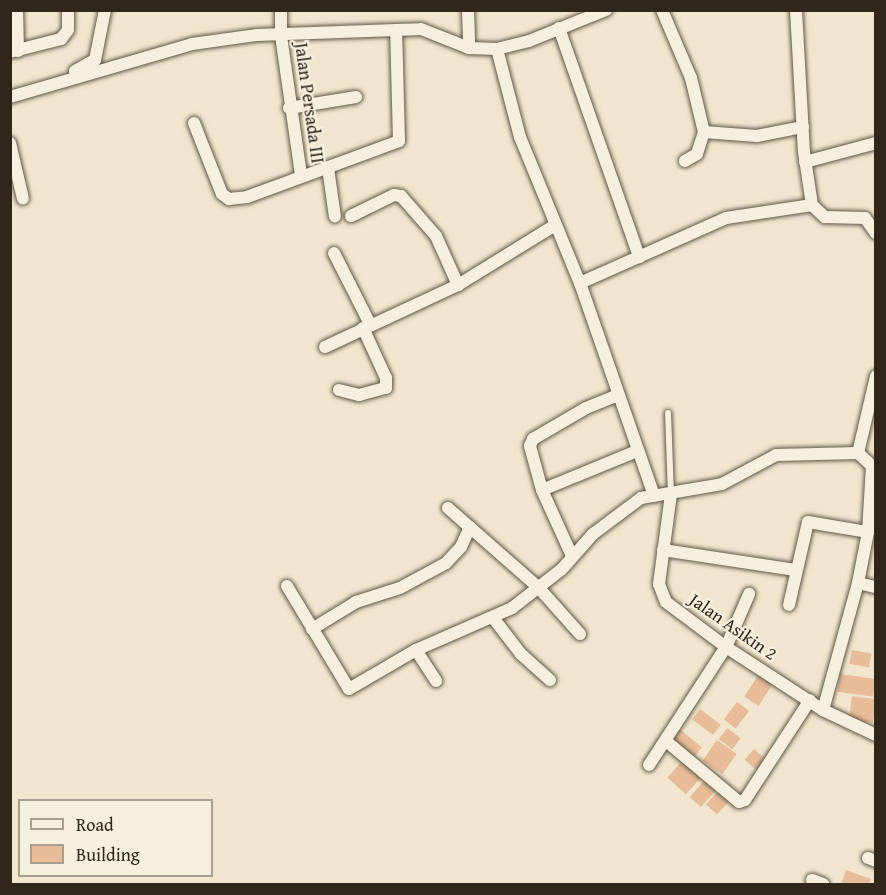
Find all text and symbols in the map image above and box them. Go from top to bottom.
street label: Jalan Persada III [290,41,328,165]
street label: Jalan Asikin 2 [685,589,781,665]
legend [18,799,213,877]
text: Road [76,811,114,838]
text: Building [76,841,140,868]

